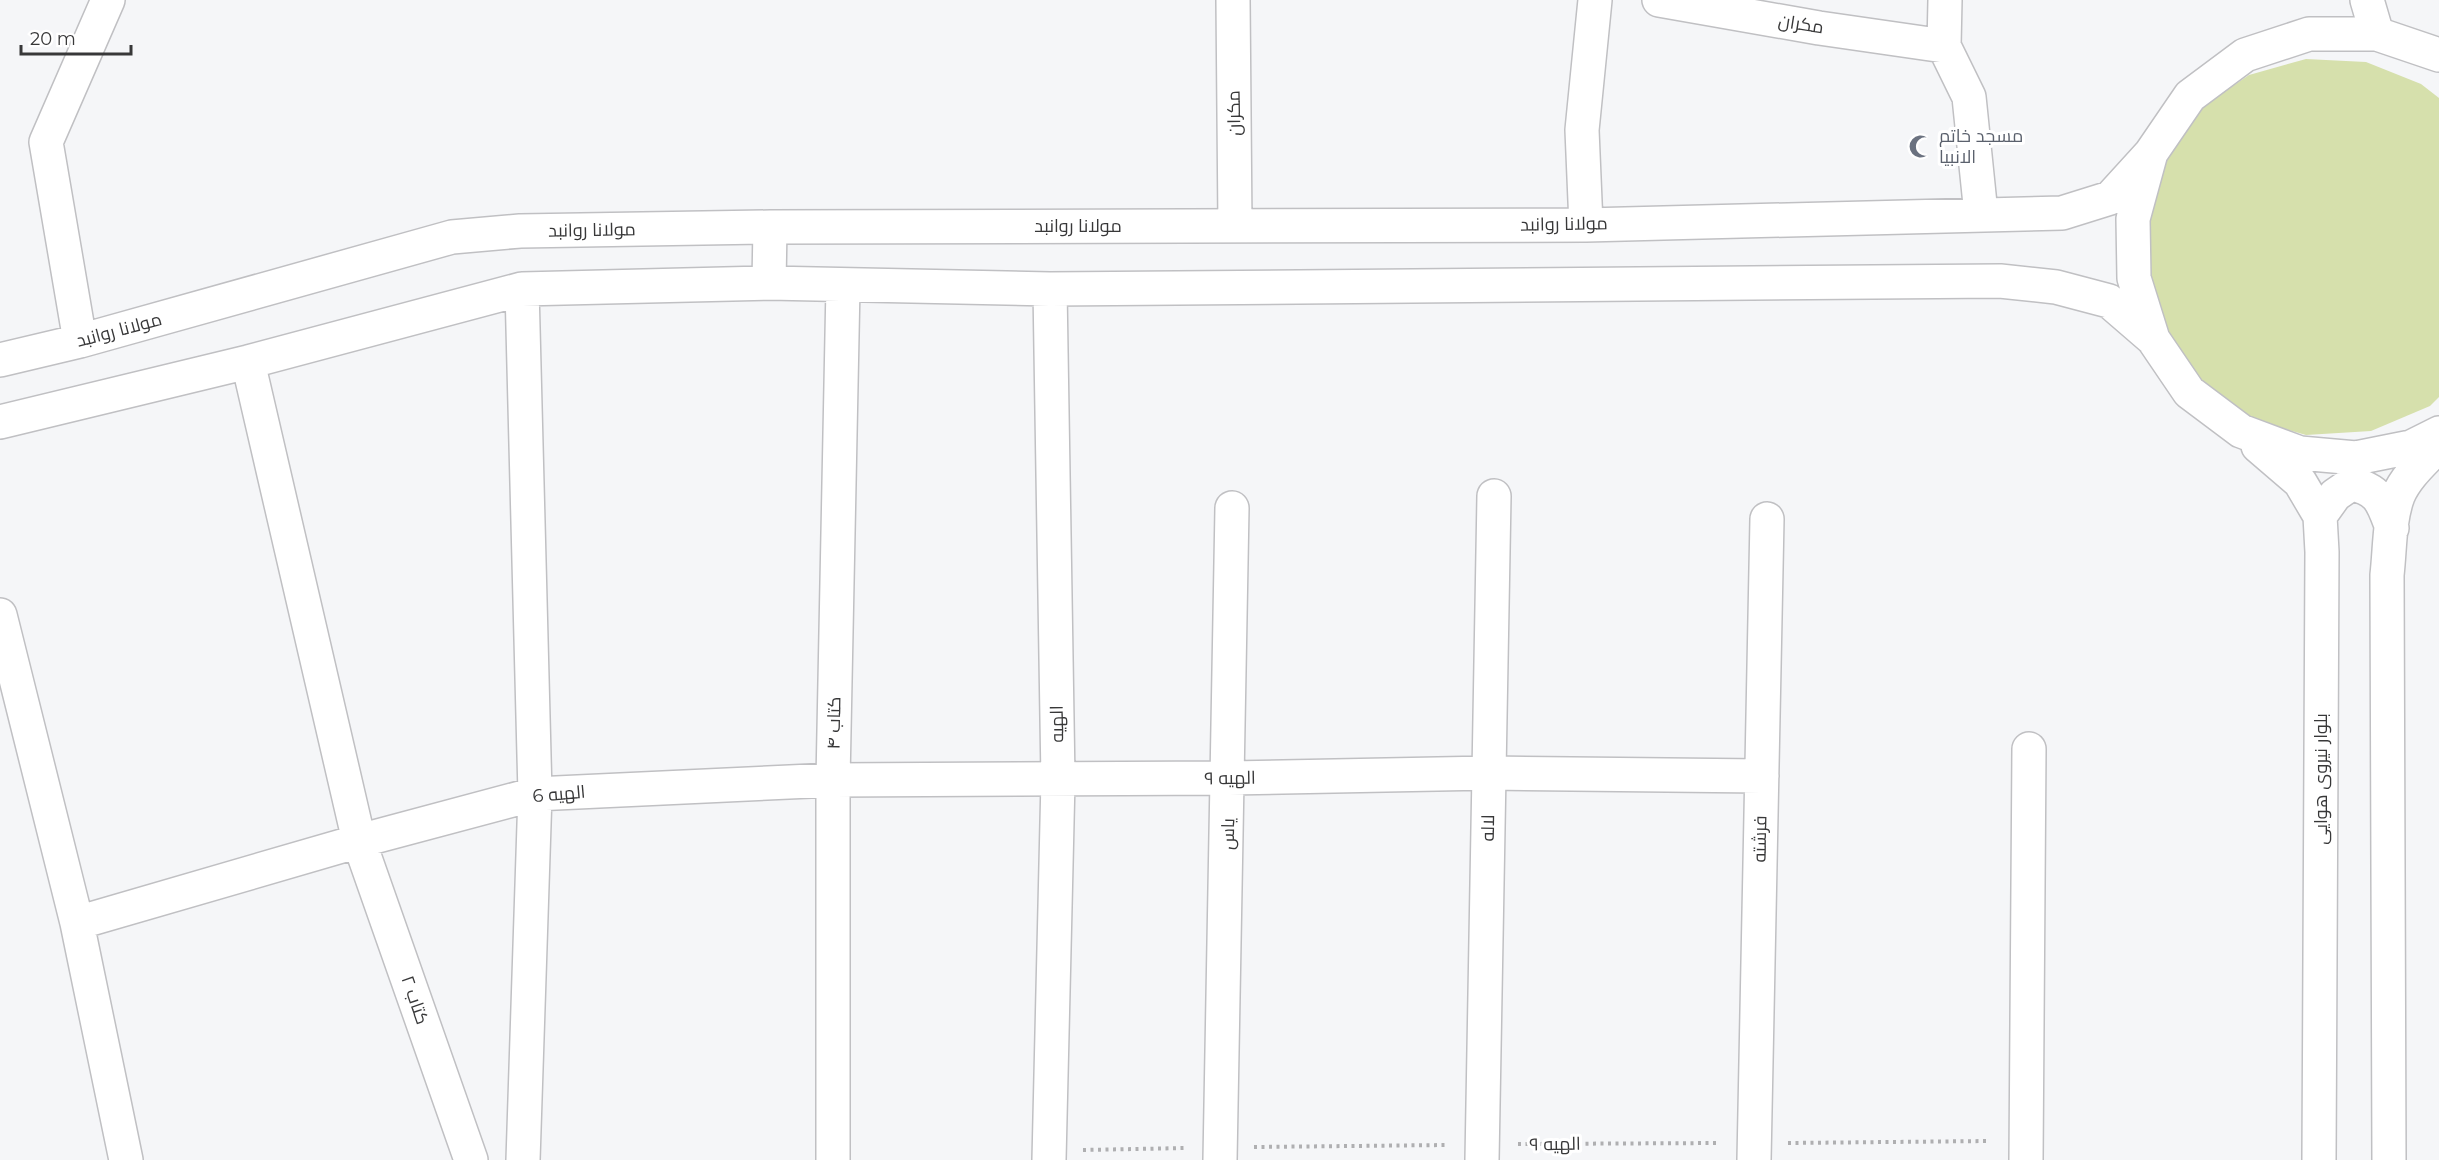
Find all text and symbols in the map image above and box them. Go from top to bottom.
street label: مکران [1777,10,1825,38]
scale bar [21,18,130,56]
text: 20 m [30,28,76,50]
street label: مکران [1223,90,1245,136]
place label: مسجد خاتم الانبیا [1939,125,2023,168]
mosque icon: مسجد خاتم الانبیا [1908,133,1934,159]
street label: مولانا روانبد [1520,212,1608,236]
street label: مولانا روانبد [1034,215,1122,237]
street label: مولانا روانبد [548,218,636,242]
street label: مولانا روانبد [74,308,164,352]
street label: کتاب ۴ [823,696,845,750]
street label: الهیه [1046,705,1068,743]
street label: بلوار نیروی هوایی [2310,713,2332,845]
street label: الهیه ۹ [1204,767,1256,789]
street label: الهیه 6 [532,781,586,807]
street label: لاله [1477,814,1499,842]
street label: فرشته [1749,815,1771,863]
street label: یاس [1217,818,1239,850]
street label: کتاب ۲ [396,973,434,1027]
street label: الهیه ۹ [1529,1133,1581,1155]

